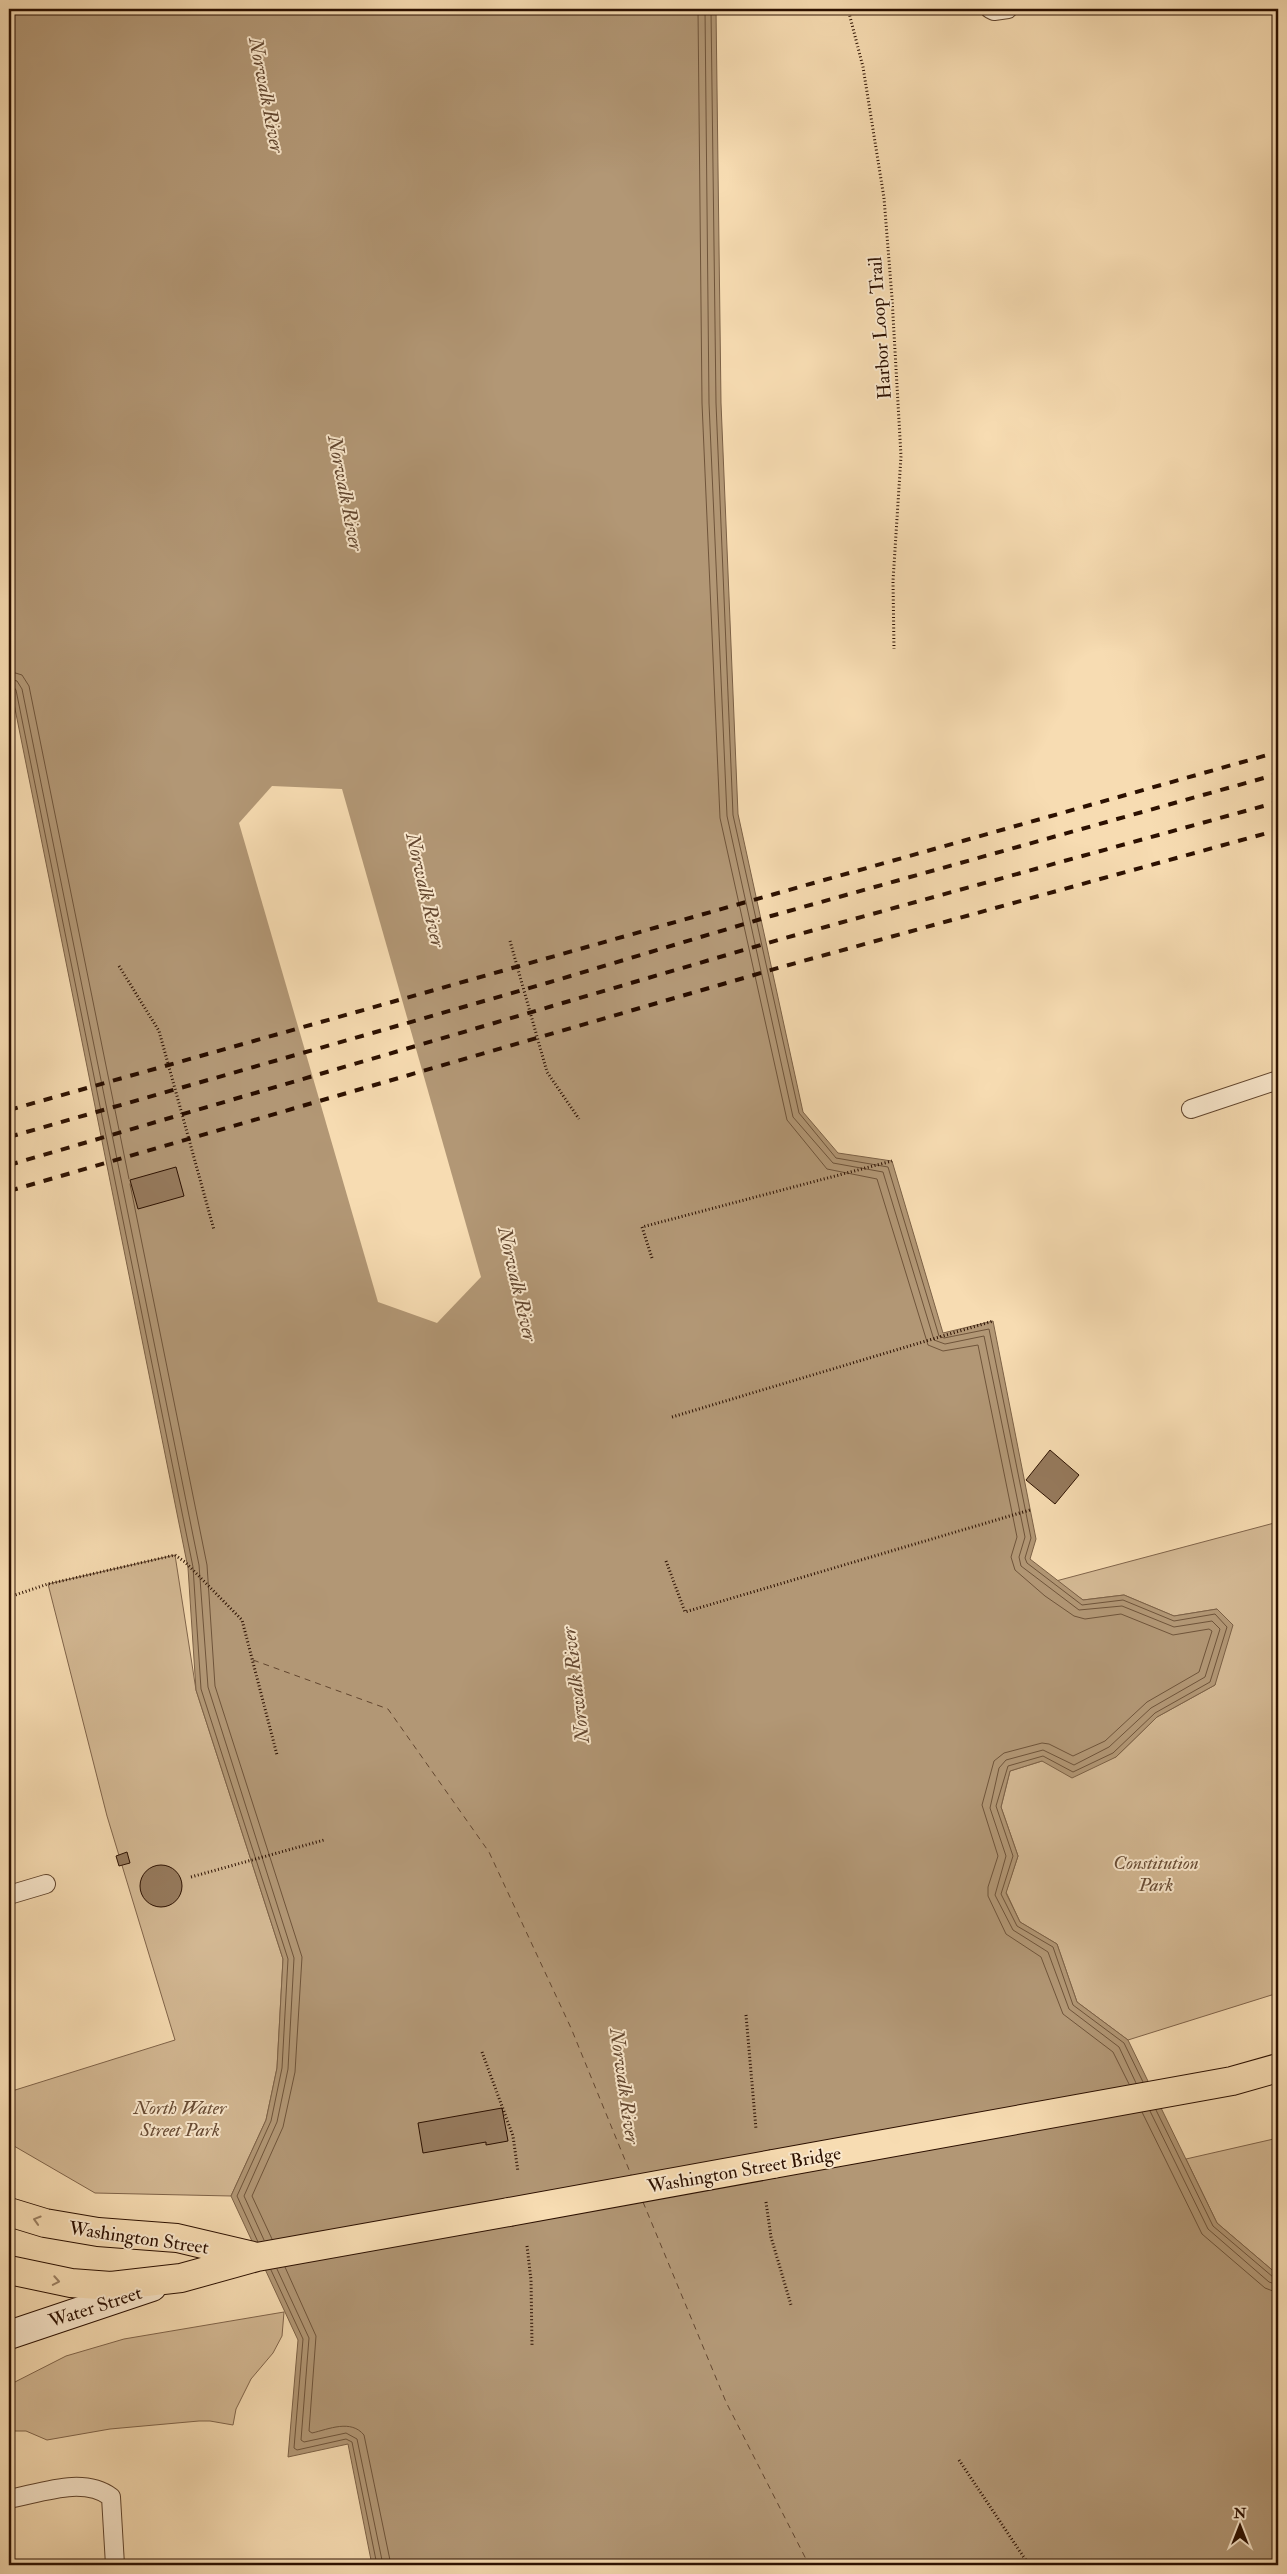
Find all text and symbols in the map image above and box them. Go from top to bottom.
water label: Norwalk River [243,34,290,156]
street label: Harbor Loop Trail [863,256,898,400]
water label: Norwalk River [322,432,369,554]
water label: Norwalk River [400,830,451,951]
water label: Norwalk River [492,1224,543,1345]
water label: Norwalk River [556,1624,595,1745]
park label: Constitution Park [1113,1851,1199,1897]
water label: Norwalk River [604,2026,645,2147]
park label: North Water Street Park [133,2096,227,2142]
street label: Washington Street Bridge [645,2141,843,2199]
one-way arrow [33,2216,42,2226]
street label: Washington Street [66,2216,210,2260]
one-way arrow [52,2275,61,2285]
street label: Water Street [45,2281,145,2334]
north arrow [1214,2502,1264,2552]
text: N [1233,2505,1247,2522]

